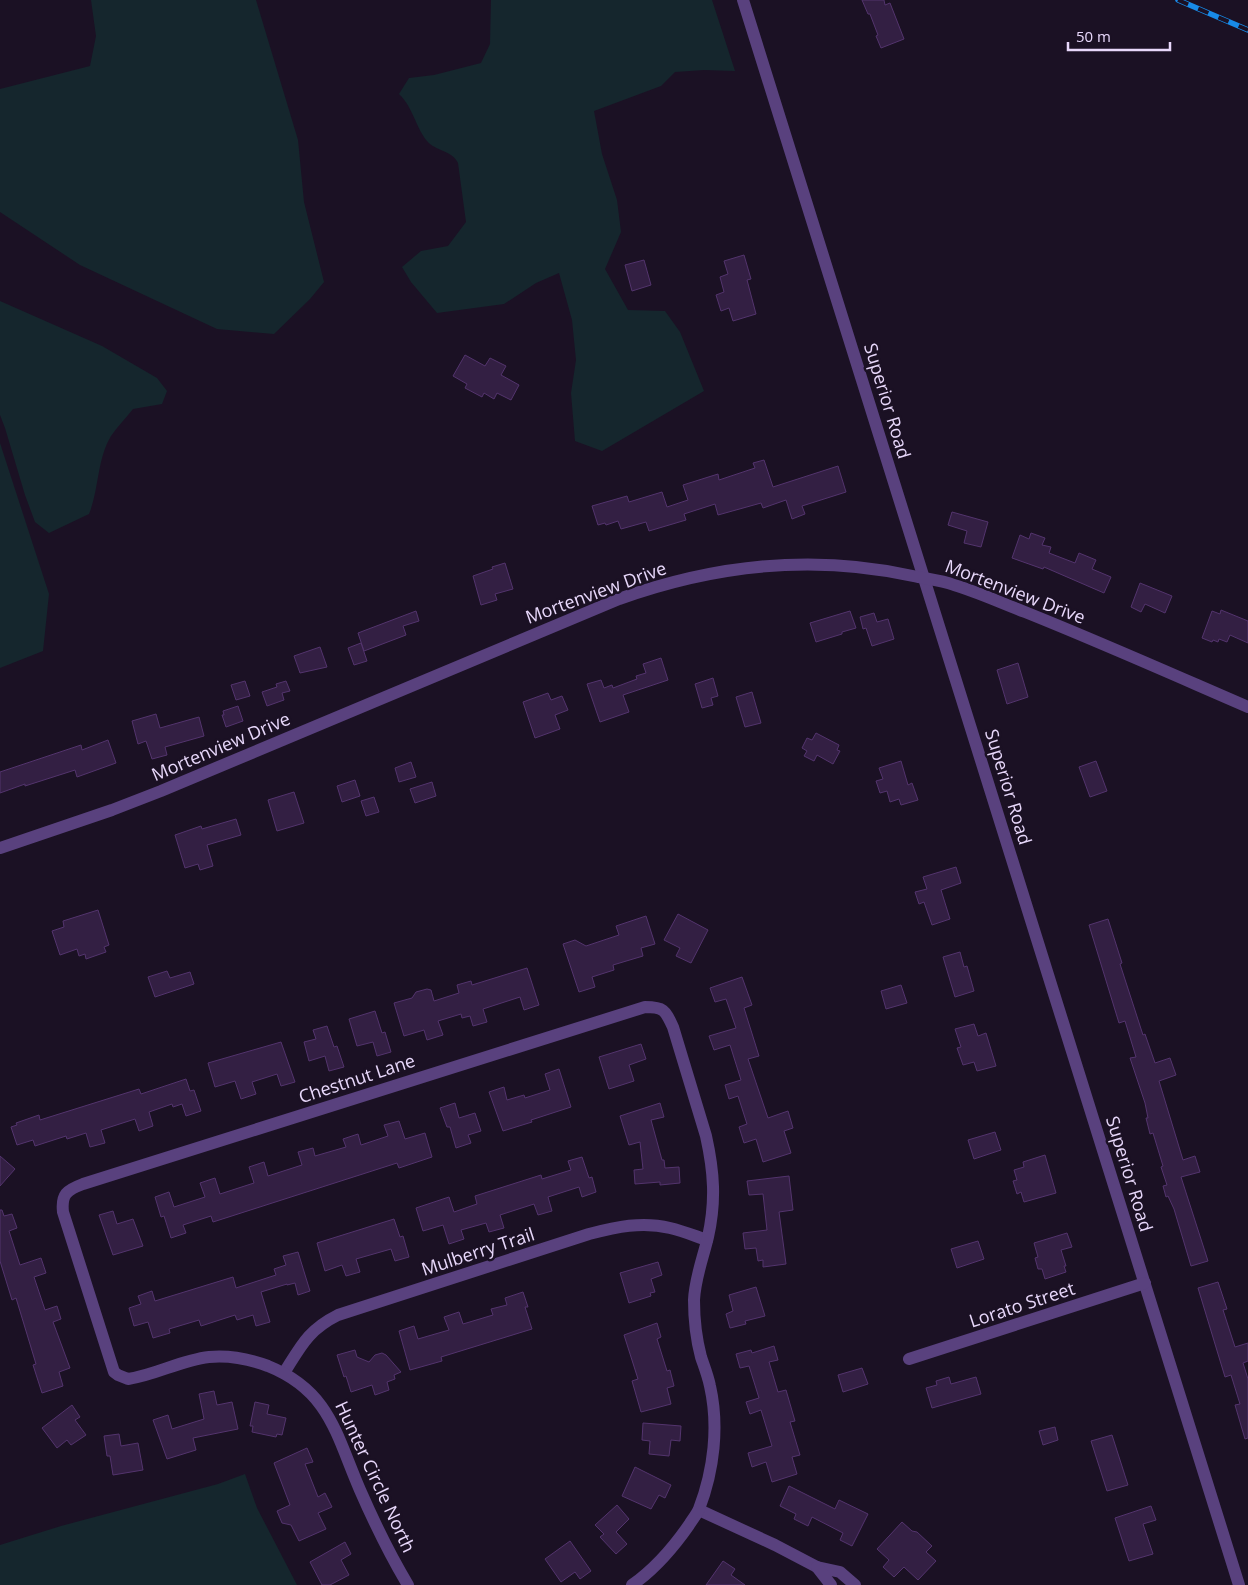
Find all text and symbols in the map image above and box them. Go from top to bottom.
scale bar [1068,20,1170,52]
text: 50 m [1076,26,1111,46]
street label: Superior Road [859,340,917,461]
street label: Mortenview Drive [942,553,1089,629]
street label: Mortenview Drive [522,555,669,629]
street label: Mortenview Drive [148,706,294,786]
street label: Superior Road [980,726,1038,847]
street label: Chestnut Lane [295,1048,418,1108]
street label: Superior Road [1101,1113,1159,1234]
street label: Mulberry Trail [418,1221,537,1281]
street label: Lorato Street [966,1276,1078,1332]
street label: Hunter Circle North [330,1397,421,1556]

